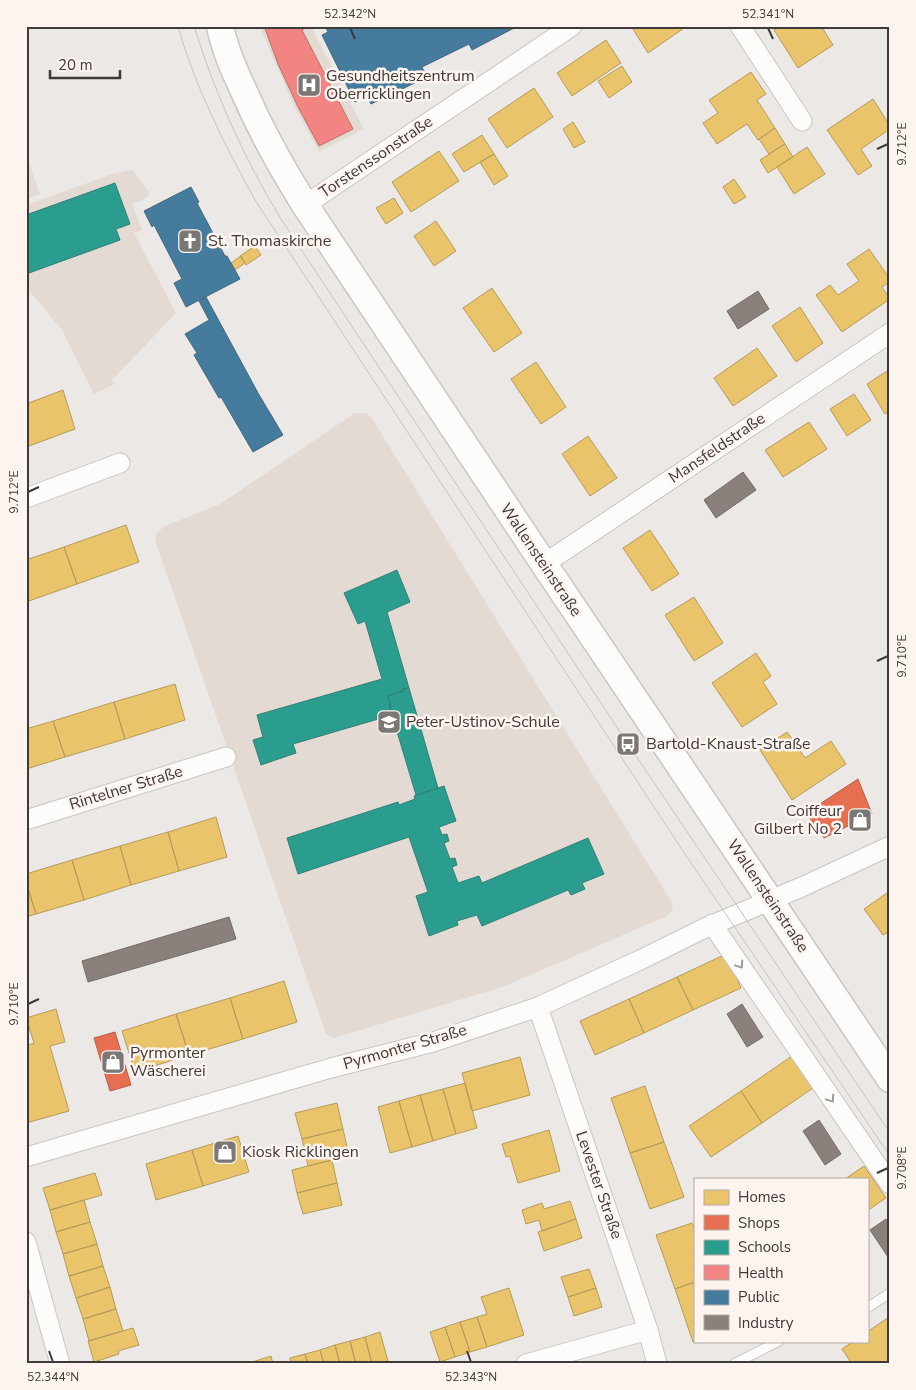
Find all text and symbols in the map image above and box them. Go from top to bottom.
text: 52.342°N [324,6,376,22]
text: 52.341°N [742,6,794,22]
scale bar [50,48,120,80]
text: 20 m [58,55,93,75]
place label: Gesundheitszentrum Oberricklingen [326,65,475,105]
hospital icon: Gesundheitszentrum Oberricklingen [296,72,322,98]
street label: Torstenssonstraße [315,111,437,203]
text: 9.712°E [894,123,910,165]
church icon: St. Thomaskirche [177,228,203,254]
place label: St. Thomaskirche [208,230,331,252]
street label: Mansfeldstraße [664,407,770,489]
text: 9.712°E [6,471,22,513]
street label: Wallensteinstraße [495,499,587,621]
text: 9.710°E [894,635,910,677]
school or university icon: Peter-Ustinov-Schule [376,709,402,735]
place label: Peter-Ustinov-Schule [406,711,560,733]
bus stop icon: Bartold-Knaust-Straße [615,731,641,757]
place label: Bartold-Knaust-Straße [646,733,811,755]
street label: Rintelner Straße [67,760,185,816]
place label: Coiffeur Gilbert No 2 [754,800,842,840]
shop icon: Coiffeur Gilbert No 2 [847,807,873,833]
street label: Wallensteinstraße [722,835,814,957]
one-way arrow [734,959,743,969]
text: 9.710°E [6,983,22,1025]
street label: Pyrmonter Straße [341,1019,469,1075]
place label: Pyrmonter Wäscherei [130,1042,206,1082]
shop icon: Pyrmonter Wäscherei [100,1049,126,1075]
one-way arrow [825,1094,835,1103]
street label: Levester Straße [570,1128,628,1242]
shop icon: Kiosk Ricklingen [212,1139,238,1165]
place label: Kiosk Ricklingen [242,1141,359,1163]
text: 9.708°E [894,1147,910,1189]
legend [694,1178,868,1342]
text: Homes [738,1187,786,1207]
text: Shops [738,1213,780,1233]
text: Schools [738,1237,791,1257]
text: Health [738,1263,783,1283]
text: Public [738,1287,779,1307]
text: Industry [738,1313,794,1333]
text: 52.344°N [27,1369,79,1385]
text: 52.343°N [445,1369,497,1385]

